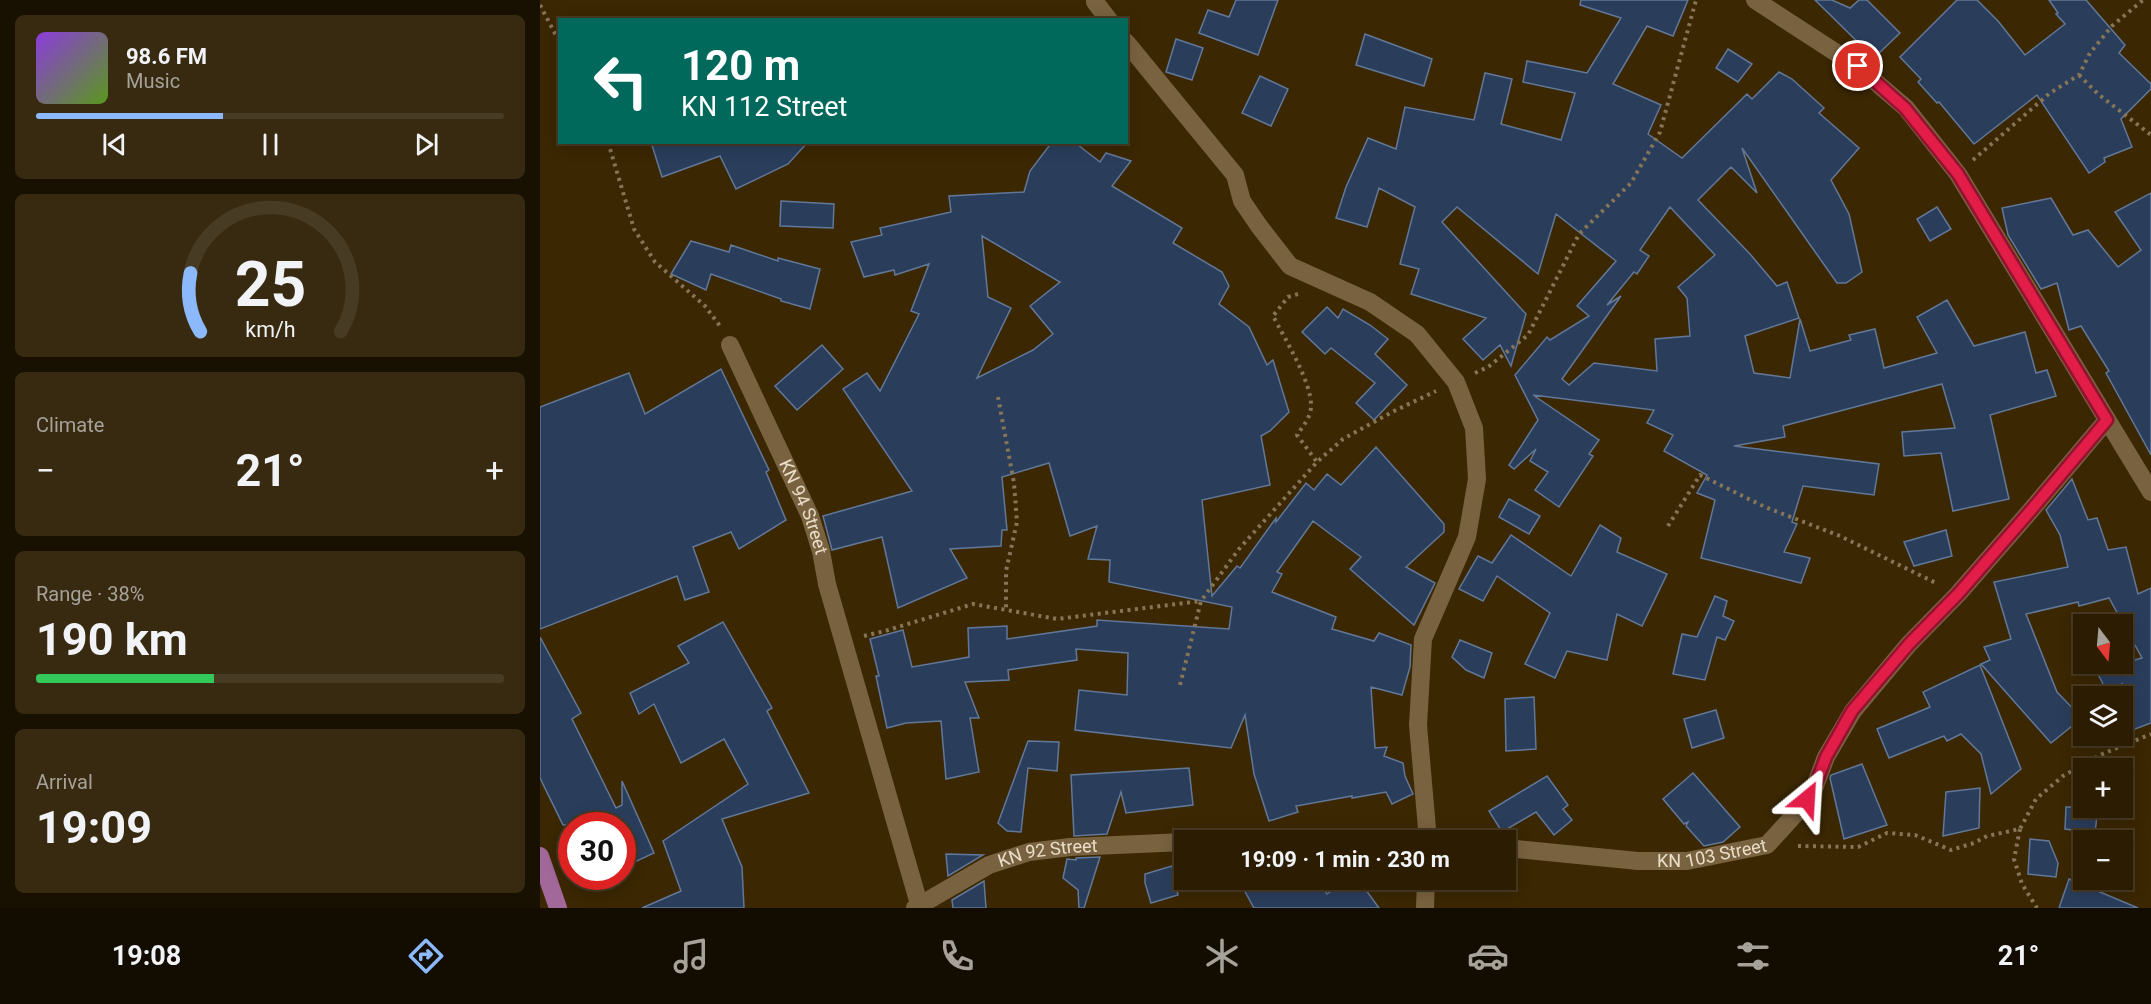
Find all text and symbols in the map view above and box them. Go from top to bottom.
pin [1832,40,1883,91]
text: 120 m [681,41,800,90]
icon: left [582,42,660,120]
text: 98.6 FM [126,44,207,69]
icon: arrive [1841,49,1874,82]
text: Music [126,69,180,93]
text: KN 112 Street [681,91,847,123]
icon: previous [98,128,131,161]
icon: pause [254,128,287,161]
icon: next [410,128,443,161]
text: 25 [234,249,306,322]
text: km/h [245,318,295,343]
text: Climate [36,413,104,437]
text: 21° [235,444,305,497]
text: − [36,451,55,490]
text: + [485,451,504,490]
street label: KN 94 Street [775,456,832,557]
text: Range · 38% [36,582,144,606]
text: 190 km [36,613,188,666]
north arrow [2073,614,2133,674]
map controls [2073,614,2133,890]
button: layers [2073,686,2133,746]
button: + [2073,758,2133,818]
position arrow [1775,767,1839,831]
text: Arrival [36,770,93,794]
text: 19:09 [36,801,152,854]
speed limit sign: 30 [558,812,636,890]
button: − [2073,830,2133,890]
street label: KN 103 Street [1657,834,1768,871]
street label: KN 92 Street [995,835,1098,871]
text: 19:09 · 1 min · 230 m [1240,847,1450,872]
icon: directions [405,935,447,977]
icon: music [670,935,712,977]
icon: phone [936,935,978,977]
icon: climate [1201,935,1243,977]
icon: car [1467,935,1509,977]
icon: filters [1732,935,1774,977]
text: 19:08 [112,940,181,972]
text: 21° [1998,940,2039,972]

